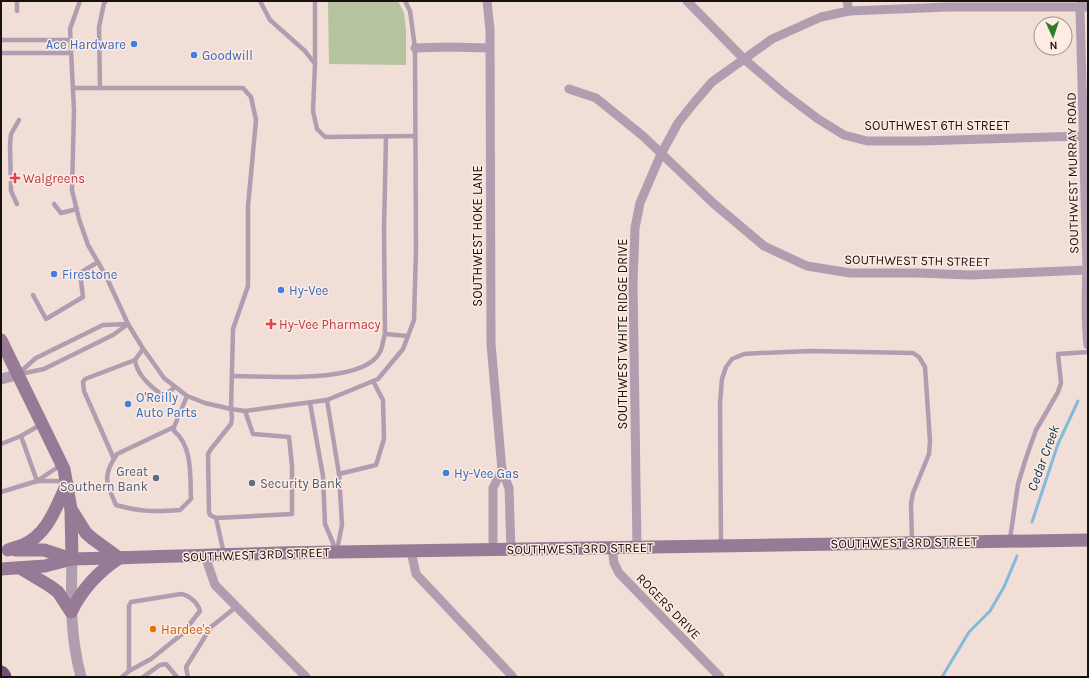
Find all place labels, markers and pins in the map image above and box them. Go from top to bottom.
place label: Ace Hardware [46,37,126,52]
marker: Ace Hardware [129,39,139,49]
place label: Goodwill [202,48,253,63]
marker: Goodwill [189,50,199,60]
place label: Walgreens [23,171,85,186]
marker: Walgreens [10,173,20,183]
place label: Firestone [62,267,118,282]
marker: Firestone [49,269,59,279]
place label: Hy-Vee [289,283,329,298]
marker: Hy-Vee [276,285,286,295]
place label: Hy-Vee Pharmacy [279,317,381,332]
marker: Hy-Vee Pharmacy [266,319,276,329]
place label: O'Reilly Auto Parts [136,390,197,420]
marker: O'Reilly Auto Parts [123,399,133,409]
place label: Great Southern Bank [60,464,148,494]
place label: Hy-Vee Gas [454,466,519,481]
marker: Hy-Vee Gas [441,468,451,478]
marker: Great Southern Bank [151,473,161,483]
place label: Security Bank [260,476,342,491]
marker: Security Bank [247,478,257,488]
place label: Hardee's [161,622,211,637]
marker: Hardee's [148,624,158,634]

